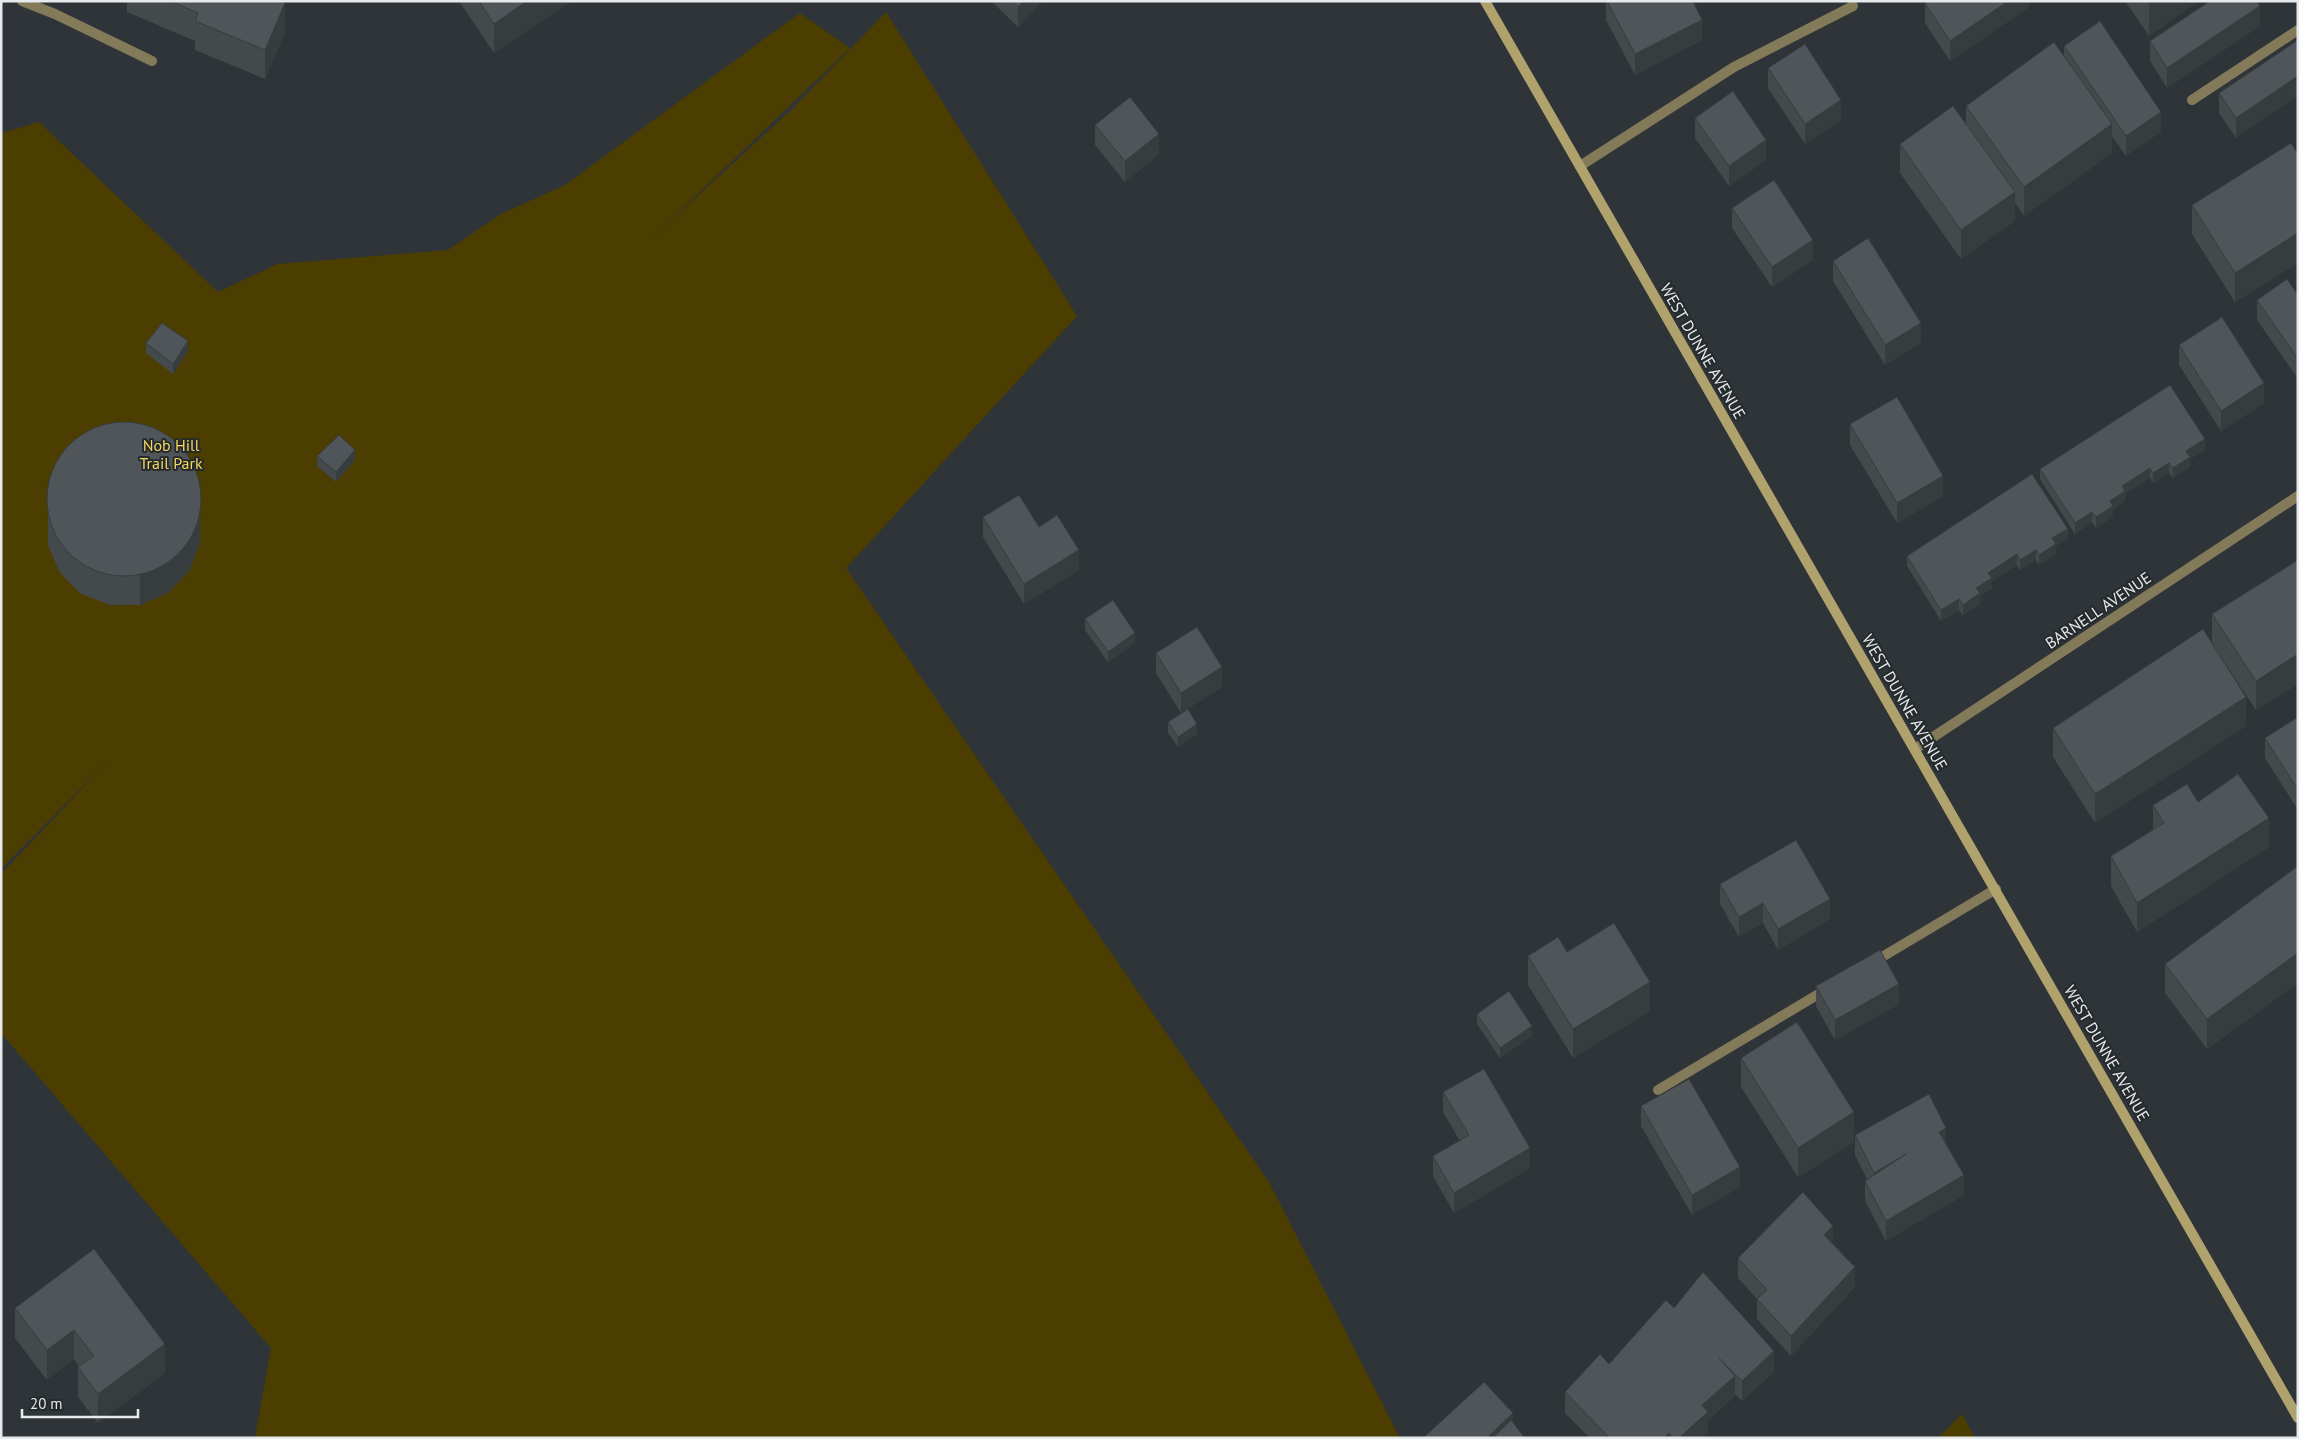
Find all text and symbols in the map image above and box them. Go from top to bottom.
street label: WEST DUNNE AVENUE [1656,279,1750,423]
park label: Nob Hill Trail Park [139,435,203,473]
street label: BARNELL AVENUE [2041,567,2155,653]
street label: WEST DUNNE AVENUE [1858,630,1952,774]
street label: WEST DUNNE AVENUE [2060,981,2154,1125]
scale bar [22,1386,139,1418]
text: 20 m [30,1394,63,1413]

